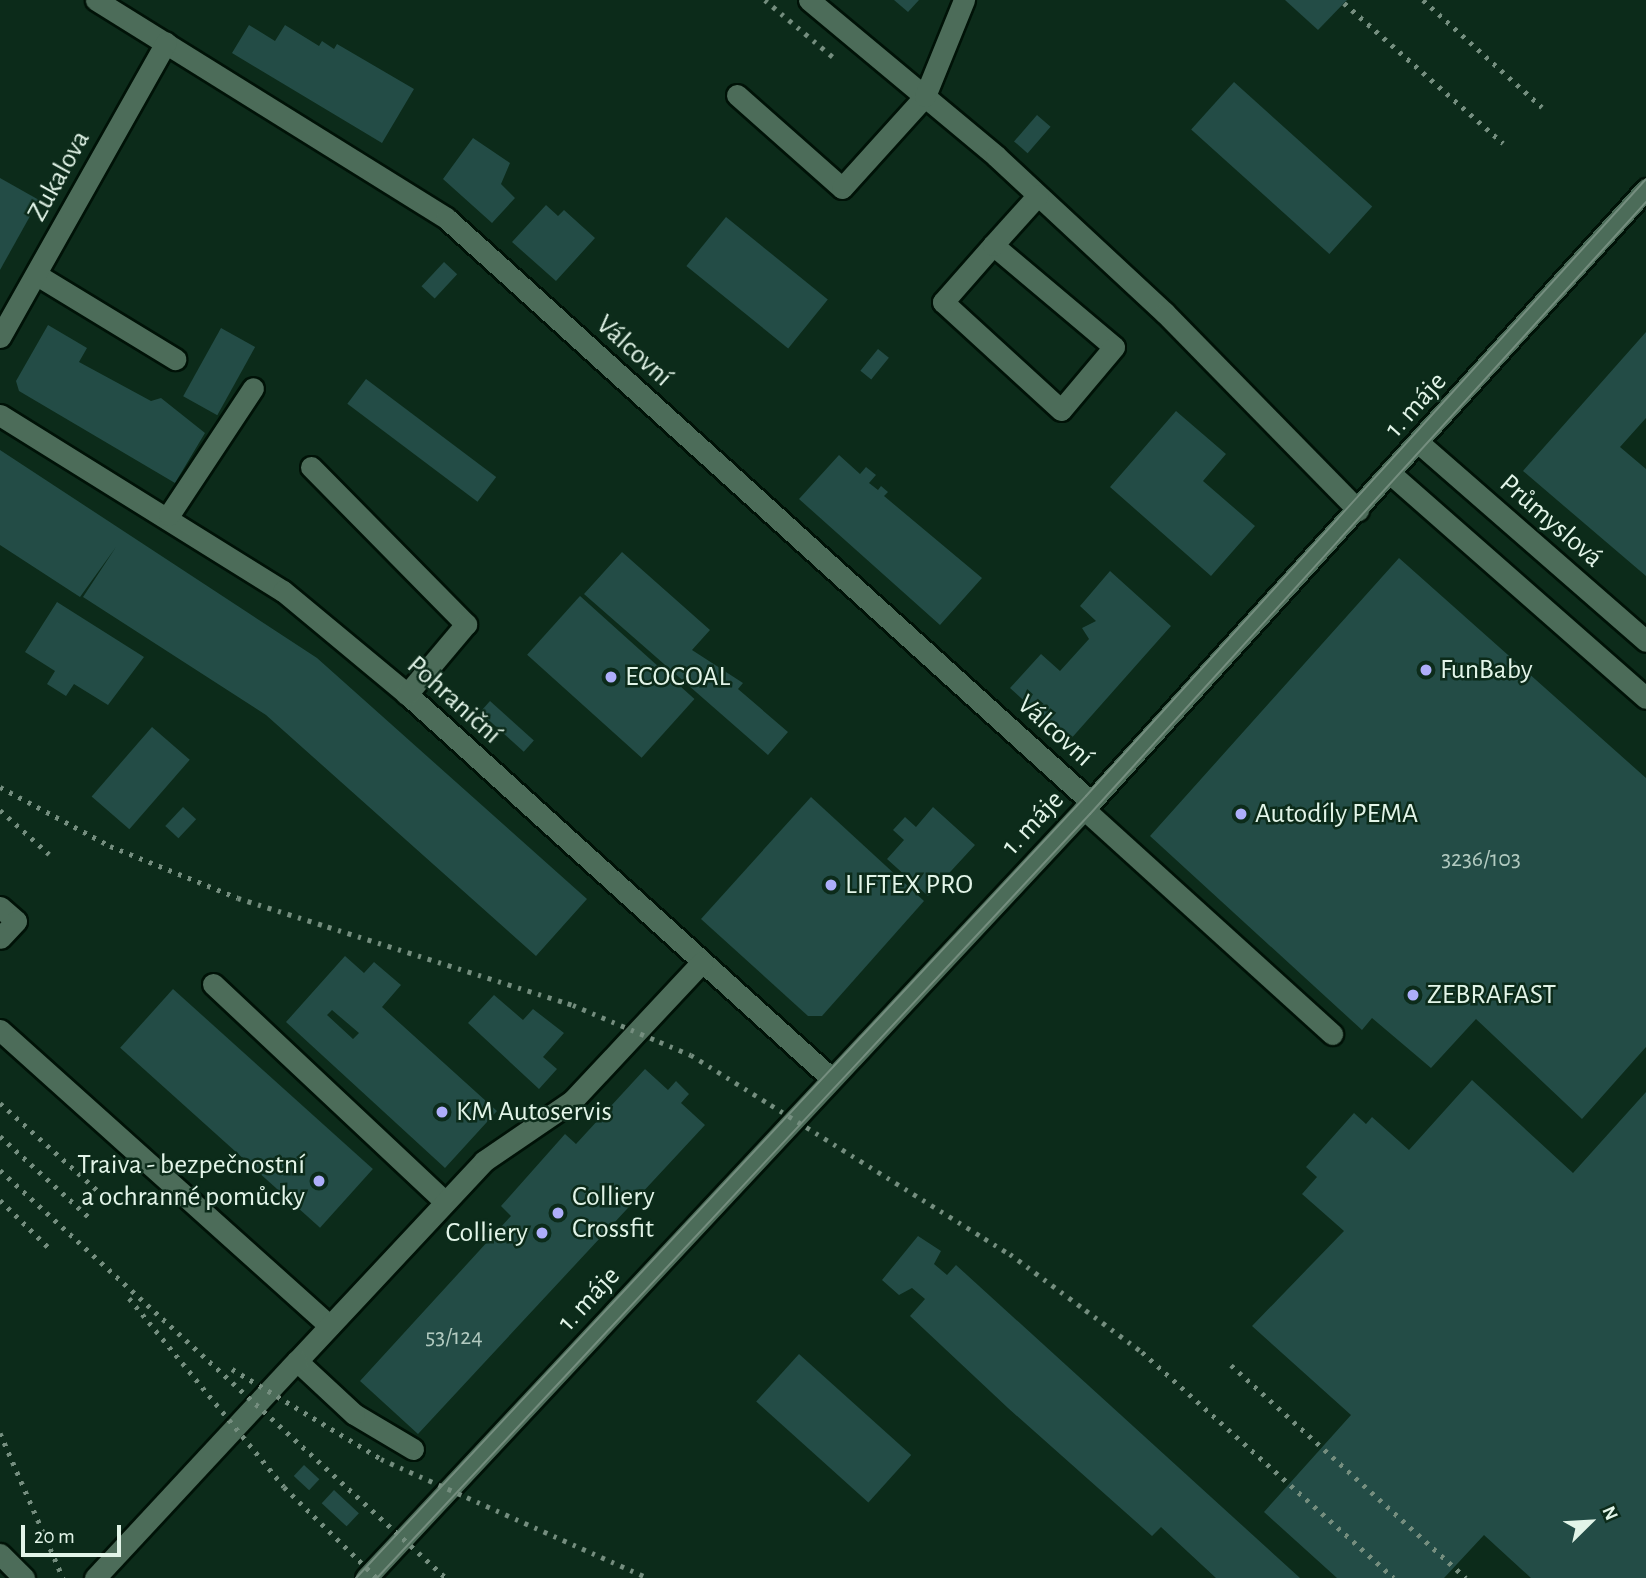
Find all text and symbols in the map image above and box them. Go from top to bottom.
street label: Zukalova [20,125,98,227]
street label: Válcovní [589,308,679,394]
street label: 1. máje [1378,365,1454,445]
street label: Průmyslová [1492,467,1610,575]
street label: Pohraniční [400,649,508,751]
place label: FunBaby [1440,653,1533,687]
place label: ECOCOAL [625,660,730,694]
marker: FunBaby [1418,662,1434,678]
marker: ECOCOAL [603,669,619,685]
street label: Válcovní [1010,688,1100,774]
street label: 1. máje [995,784,1071,862]
place label: Autodíly PEMA [1255,797,1418,831]
marker: Autodíly PEMA [1233,806,1249,822]
house number: 3236/103 [1441,846,1521,874]
place label: LIFTEX PRO [845,868,973,902]
marker: LIFTEX PRO [823,877,839,893]
place label: ZEBRAFAST [1427,978,1556,1012]
marker: ZEBRAFAST [1405,987,1421,1003]
place label: KM Autoservis [456,1095,612,1129]
marker: KM Autoservis [434,1104,450,1120]
place label: Traiva - bezpečnostní a ochranné pomůcky [77,1148,305,1214]
marker: Traiva - bezpečnostní a ochranné pomůcky [311,1173,327,1189]
place label: Colliery Crossfit [572,1180,655,1246]
marker: Colliery Crossfit [550,1205,566,1221]
place label: Colliery [445,1216,528,1250]
marker: Colliery [534,1225,550,1241]
street label: 1. máje [551,1260,627,1338]
house number: 53/124 [425,1324,483,1352]
north arrow [1555,1487,1625,1557]
text: N [1598,1503,1621,1523]
scale bar [24,1512,124,1556]
text: 20 m [34,1526,75,1547]

